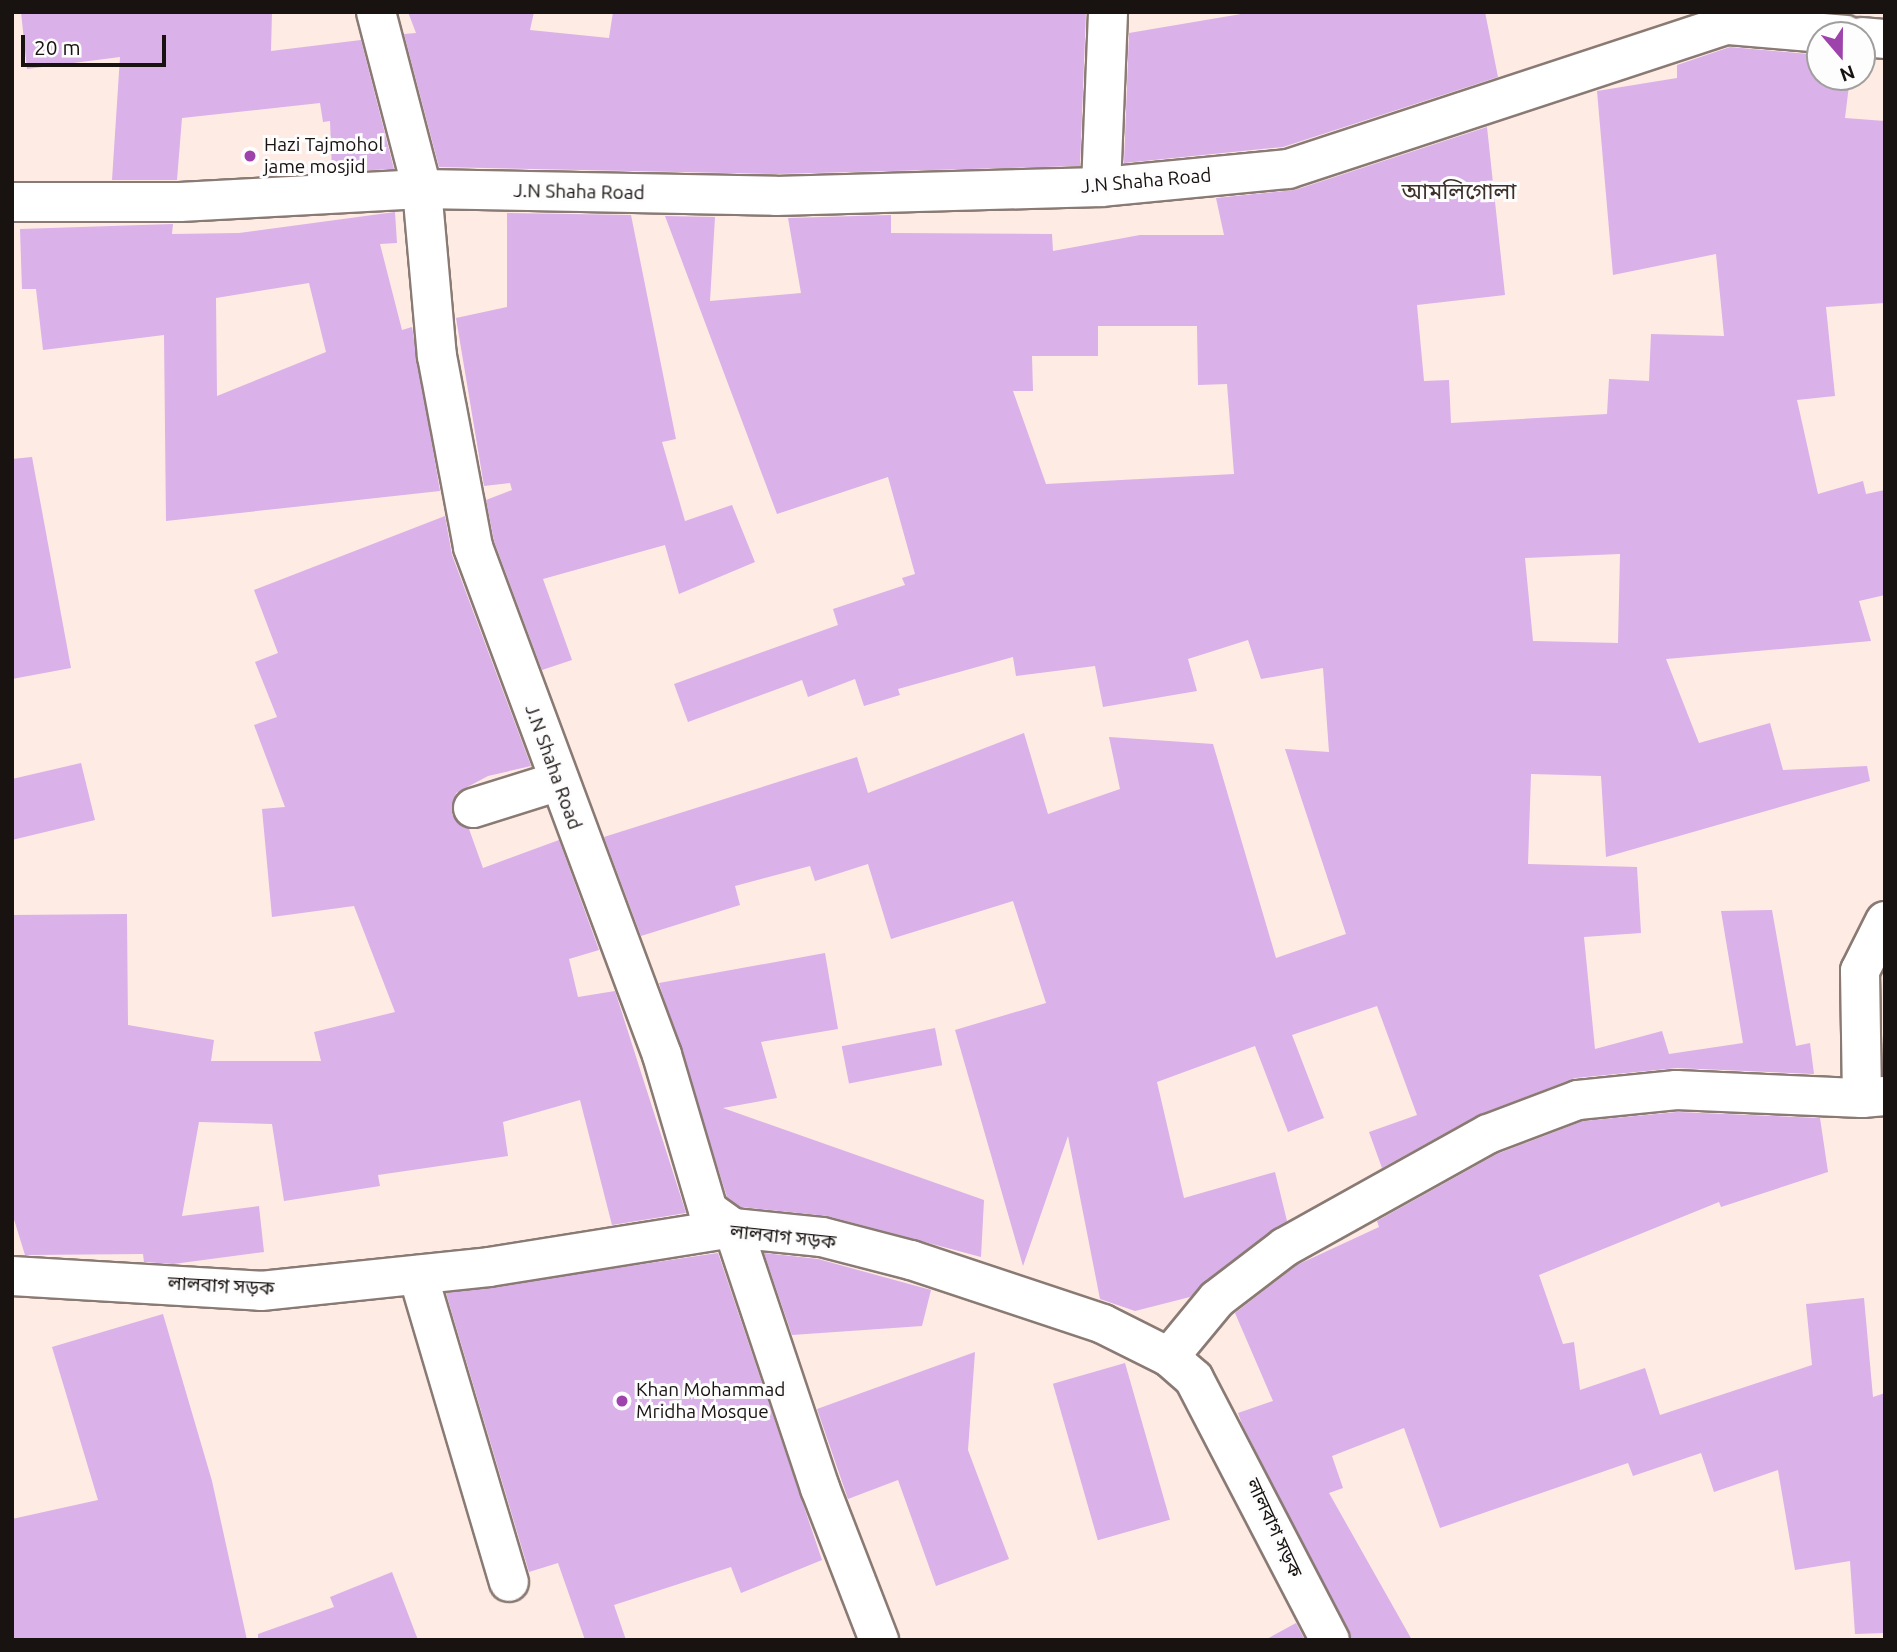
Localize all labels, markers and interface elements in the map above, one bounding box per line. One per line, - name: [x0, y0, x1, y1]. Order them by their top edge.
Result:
- scale bar: [24, 21, 170, 65]
- north arrow: [1806, 21, 1876, 91]
- text: 20 m: [34, 35, 81, 59]
- text: N: [1837, 61, 1858, 87]
- place label: Hazi Tajmohol jame mosjid: [264, 134, 383, 178]
- marker: Hazi Tajmohol jame mosjid: [242, 148, 258, 164]
- street label: J.N Shaha Road: [1080, 164, 1212, 198]
- district label: আমলিগোলা: [1402, 177, 1516, 205]
- street label: J.N Shaha Road: [513, 179, 645, 205]
- street label: J.N Shaha Road: [520, 701, 586, 833]
- street label: লালবাগ সড়ক: [729, 1220, 837, 1254]
- street label: লালবাগ সড়ক: [167, 1272, 275, 1300]
- place label: Khan Mohammad Mridha Mosque: [636, 1379, 785, 1423]
- marker: Khan Mohammad Mridha Mosque: [614, 1393, 630, 1409]
- street label: লালবাগ সড়ক: [1241, 1475, 1307, 1581]

